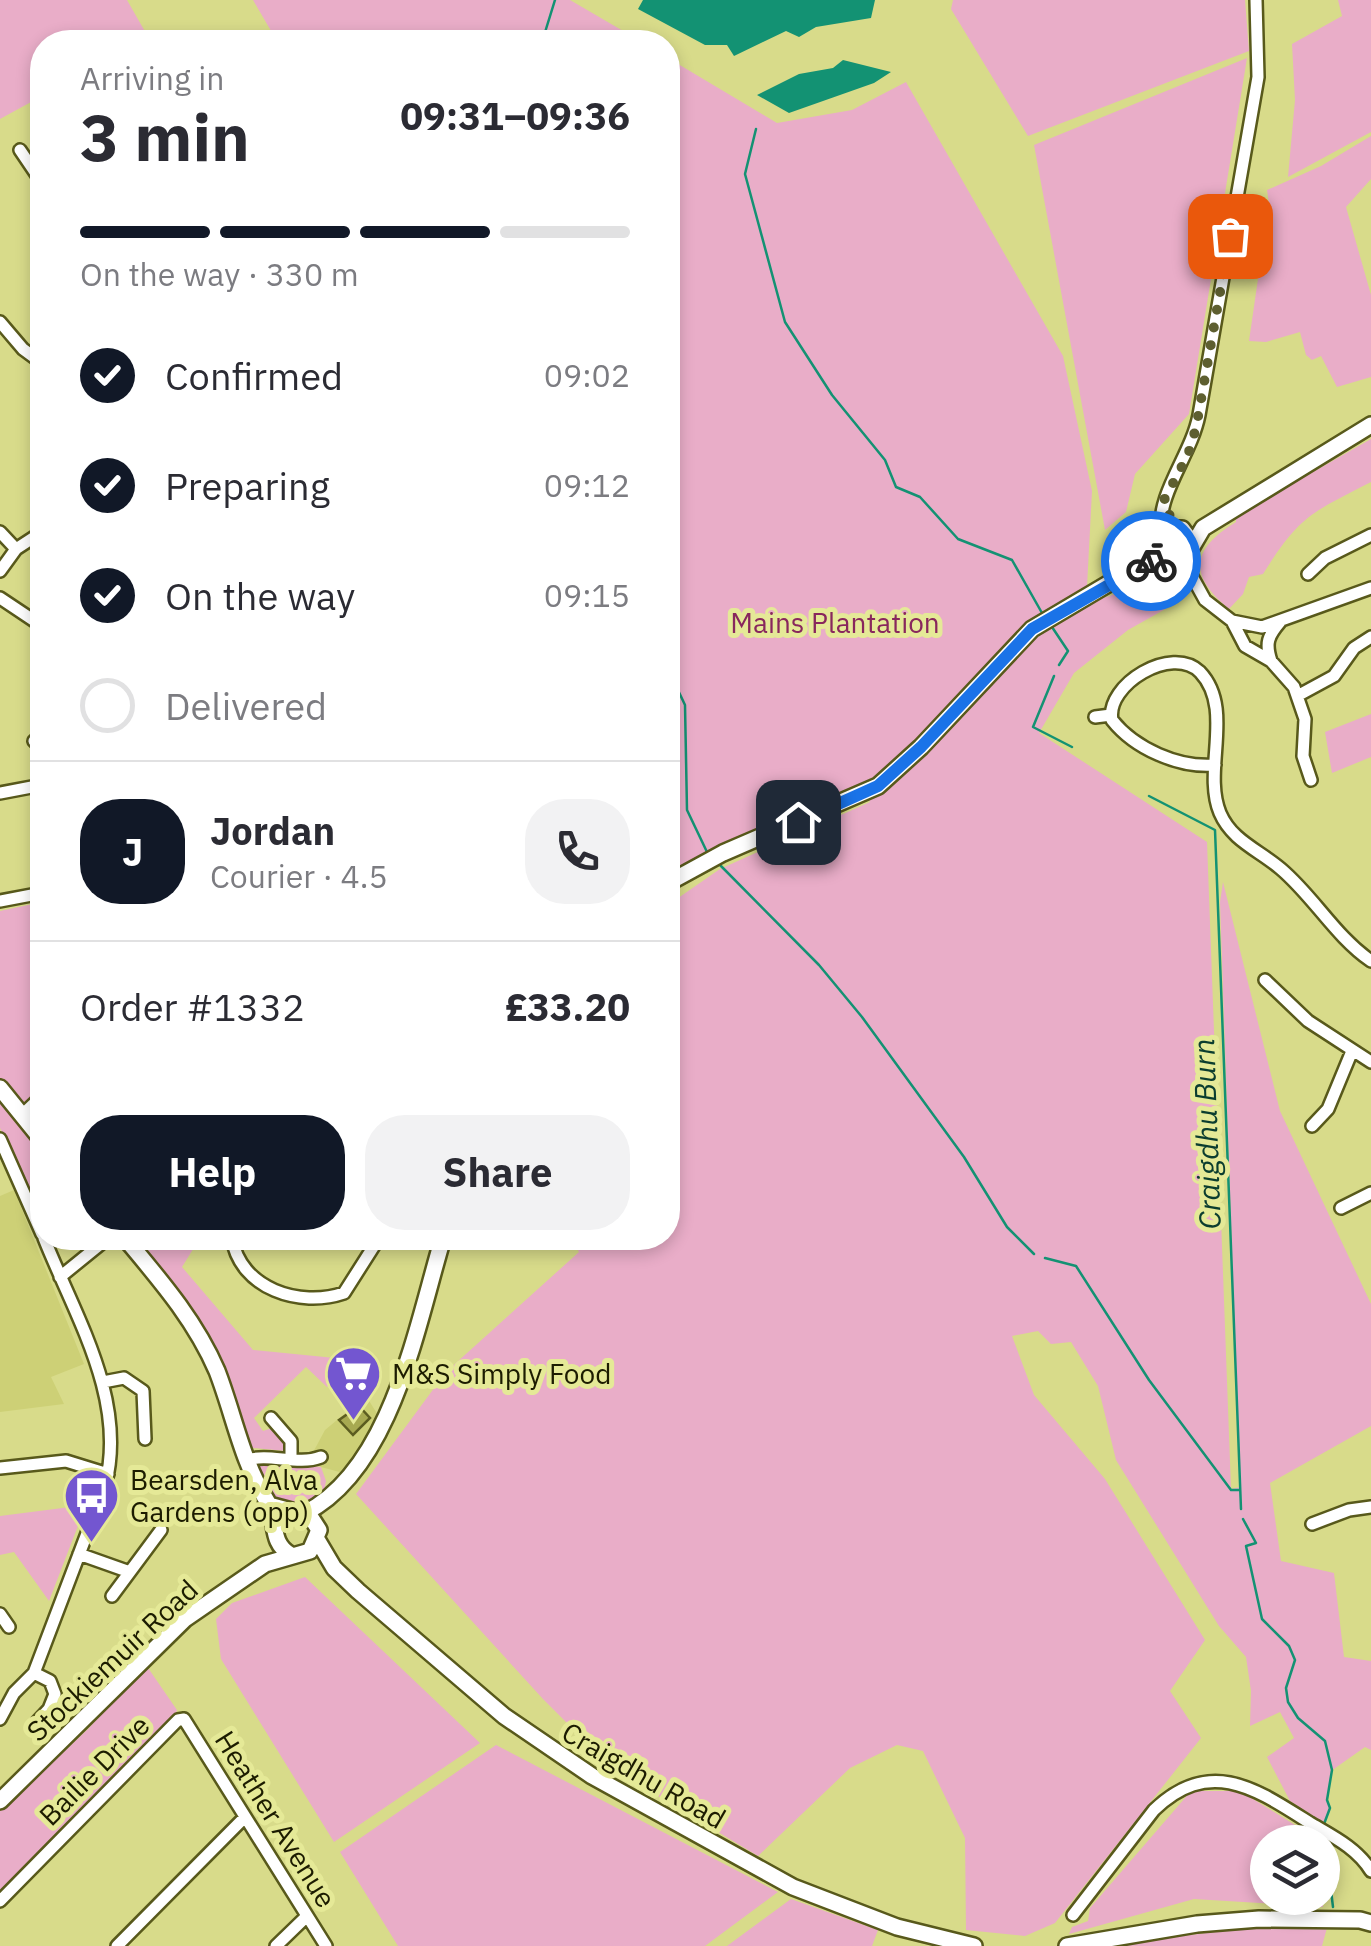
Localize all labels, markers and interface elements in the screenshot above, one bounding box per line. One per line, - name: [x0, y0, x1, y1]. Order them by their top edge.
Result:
- text: Arriving in: [80, 57, 225, 99]
- text: 09:31–09:36: [400, 91, 630, 140]
- text: 3 min: [80, 94, 250, 179]
- pin: [1188, 194, 1273, 279]
- icon: bag: [1203, 209, 1258, 264]
- text: On the way · 330 m: [80, 253, 359, 295]
- icon: check: [80, 348, 135, 403]
- text: Confirmed: [165, 351, 343, 400]
- text: 09:02: [544, 354, 630, 396]
- icon: check: [80, 458, 135, 513]
- text: Preparing: [165, 461, 330, 510]
- text: 09:12: [544, 464, 630, 506]
- courier: [1101, 511, 1201, 611]
- icon: bike: [1124, 534, 1179, 589]
- icon: check: [80, 568, 135, 623]
- text: On the way: [165, 571, 355, 620]
- text: 09:15: [544, 574, 630, 616]
- park label: Mains Plantation: [730, 604, 940, 641]
- text: Delivered: [165, 681, 327, 730]
- pin: [756, 780, 841, 865]
- icon: home: [771, 795, 826, 850]
- button: phone: [525, 799, 630, 904]
- text: Jordan: [210, 806, 335, 855]
- text: J: [122, 827, 143, 876]
- text: Courier · 4.5: [210, 855, 388, 897]
- text: Order #1332: [80, 982, 305, 1031]
- text: £33.20: [505, 982, 630, 1031]
- water label: Craigdhu Burn: [1183, 1038, 1229, 1230]
- button: Help: [80, 1115, 345, 1230]
- button: Share: [365, 1115, 630, 1230]
- supermarket icon: M&S Simply Food: [323, 1343, 383, 1422]
- place label: M&S Simply Food: [392, 1355, 611, 1392]
- place label: Bearsden, Alva Gardens (opp): [130, 1461, 318, 1530]
- bus stop icon: Bearsden, Alva Gardens (opp): [61, 1465, 121, 1544]
- street label: Stockiemuir Road: [18, 1571, 206, 1749]
- street label: Bailie Drive: [31, 1707, 157, 1833]
- street label: Craigdhu Road: [555, 1713, 733, 1837]
- street label: Heather Avenue: [207, 1724, 345, 1914]
- map controls: [1250, 1825, 1340, 1915]
- button: layers: [1250, 1825, 1340, 1915]

